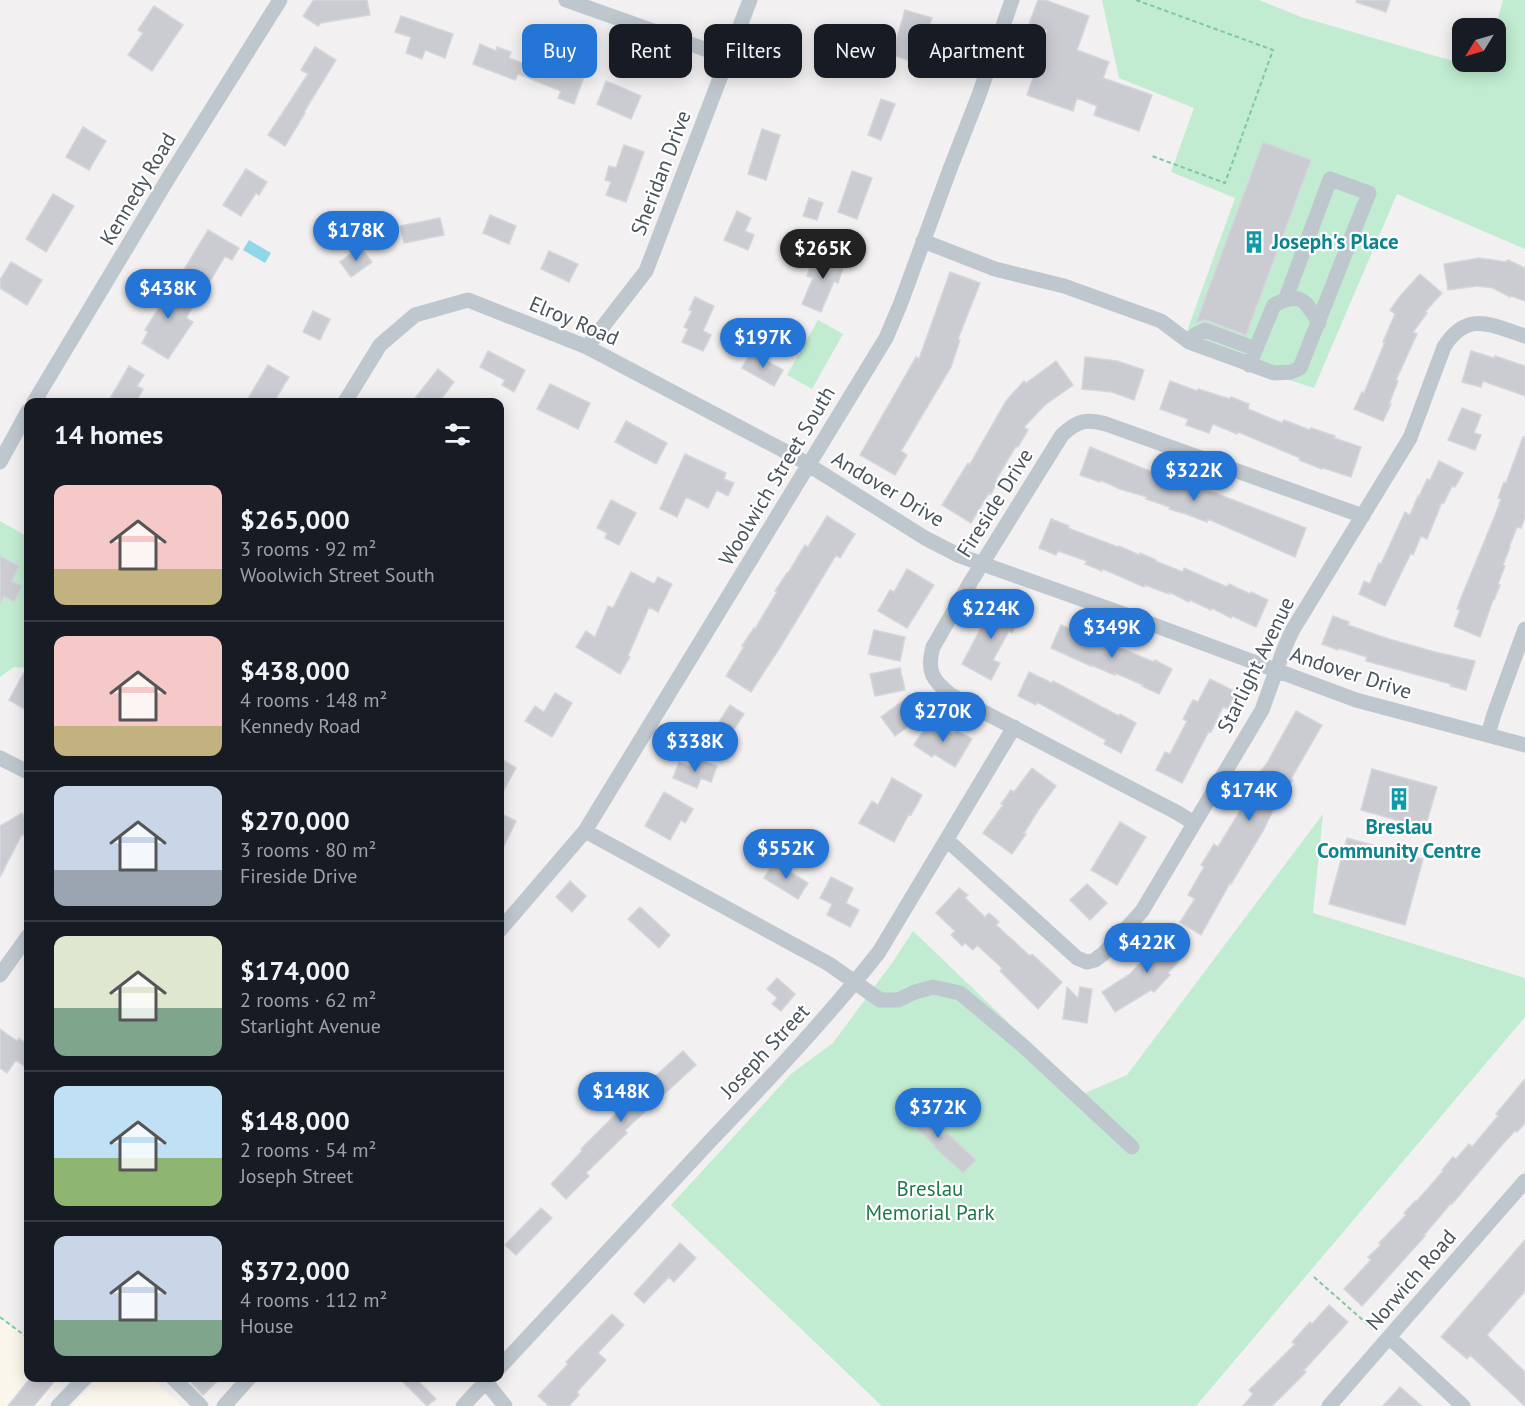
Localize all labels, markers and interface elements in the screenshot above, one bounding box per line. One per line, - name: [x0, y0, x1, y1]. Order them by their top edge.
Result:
- north arrow: [1452, 18, 1506, 72]
- map controls: [1452, 18, 1506, 72]
- chip: Buy: [522, 24, 597, 78]
- chip: Rent: [609, 24, 692, 78]
- chip: Filters: [704, 24, 802, 78]
- chip: New: [814, 24, 896, 78]
- chip: Apartment: [908, 24, 1046, 78]
- street label: Sheridan Drive: [624, 106, 697, 239]
- street label: Kennedy Road: [93, 128, 182, 250]
- pin: $178K: [314, 211, 398, 262]
- text: $178K: [327, 217, 385, 243]
- place label: Joseph's Place: [1271, 228, 1399, 255]
- pin: $265K: [781, 229, 865, 280]
- building icon: Joseph's Place: [1241, 229, 1267, 255]
- text: $265K: [794, 235, 852, 261]
- pin: $438K: [126, 269, 210, 320]
- text: $438K: [139, 275, 197, 301]
- street label: Elroy Road: [525, 290, 623, 351]
- pin: $197K: [721, 318, 805, 369]
- text: $197K: [734, 324, 792, 350]
- street label: Woolwich Street South: [712, 381, 841, 570]
- text: 14 homes: [54, 418, 163, 451]
- icon: filters: [441, 418, 474, 451]
- street label: Fireside Drive: [950, 443, 1039, 562]
- street label: Andover Drive: [827, 444, 949, 533]
- pin: $322K: [1152, 451, 1236, 502]
- text: $322K: [1165, 457, 1223, 483]
- text: $265,000: [240, 503, 350, 536]
- icon: home: [102, 509, 174, 581]
- text: 3 rooms · 92 m²: [240, 536, 376, 562]
- text: Woolwich Street South: [240, 562, 435, 588]
- pin: $224K: [949, 589, 1033, 640]
- street label: Starlight Avenue: [1211, 592, 1300, 737]
- text: $224K: [962, 595, 1020, 621]
- pin: $349K: [1070, 608, 1154, 659]
- text: $349K: [1083, 614, 1141, 640]
- street label: Andover Drive: [1287, 640, 1415, 705]
- text: $438,000: [240, 654, 350, 687]
- icon: home: [102, 660, 174, 732]
- text: 4 rooms · 148 m²: [240, 687, 387, 713]
- pin: $270K: [901, 692, 985, 743]
- text: $270K: [914, 698, 972, 724]
- text: Kennedy Road: [240, 713, 360, 739]
- pin: $338K: [653, 722, 737, 773]
- text: $338K: [666, 728, 724, 754]
- pin: $174K: [1207, 771, 1291, 822]
- text: $174K: [1220, 777, 1278, 803]
- building icon: Breslau Community Centre: [1386, 786, 1412, 812]
- text: $270,000: [240, 804, 350, 837]
- icon: home: [102, 810, 174, 882]
- place label: Breslau Community Centre: [1317, 813, 1481, 864]
- pin: $552K: [744, 829, 828, 880]
- text: $552K: [757, 835, 815, 861]
- text: 3 rooms · 80 m²: [240, 837, 376, 863]
- text: Fireside Drive: [240, 863, 358, 889]
- pin: $422K: [1105, 923, 1189, 974]
- text: $422K: [1118, 929, 1176, 955]
- text: $174,000: [240, 954, 350, 987]
- icon: home: [102, 960, 174, 1032]
- text: 2 rooms · 62 m²: [240, 987, 376, 1013]
- street label: Joseph Street: [714, 998, 815, 1104]
- text: Starlight Avenue: [240, 1013, 381, 1039]
- pin: $148K: [579, 1072, 663, 1123]
- text: $148K: [592, 1078, 650, 1104]
- pin: $372K: [896, 1088, 980, 1139]
- text: $372K: [909, 1094, 967, 1120]
- text: $148,000: [240, 1104, 350, 1137]
- icon: home: [102, 1110, 174, 1182]
- text: 2 rooms · 54 m²: [240, 1137, 376, 1163]
- text: Joseph Street: [240, 1163, 353, 1189]
- park label: Breslau Memorial Park: [865, 1175, 995, 1226]
- street label: Norwich Road: [1360, 1224, 1462, 1336]
- text: $372,000: [240, 1254, 350, 1287]
- icon: home: [102, 1260, 174, 1332]
- text: 4 rooms · 112 m²: [240, 1287, 387, 1313]
- text: House: [240, 1313, 294, 1339]

